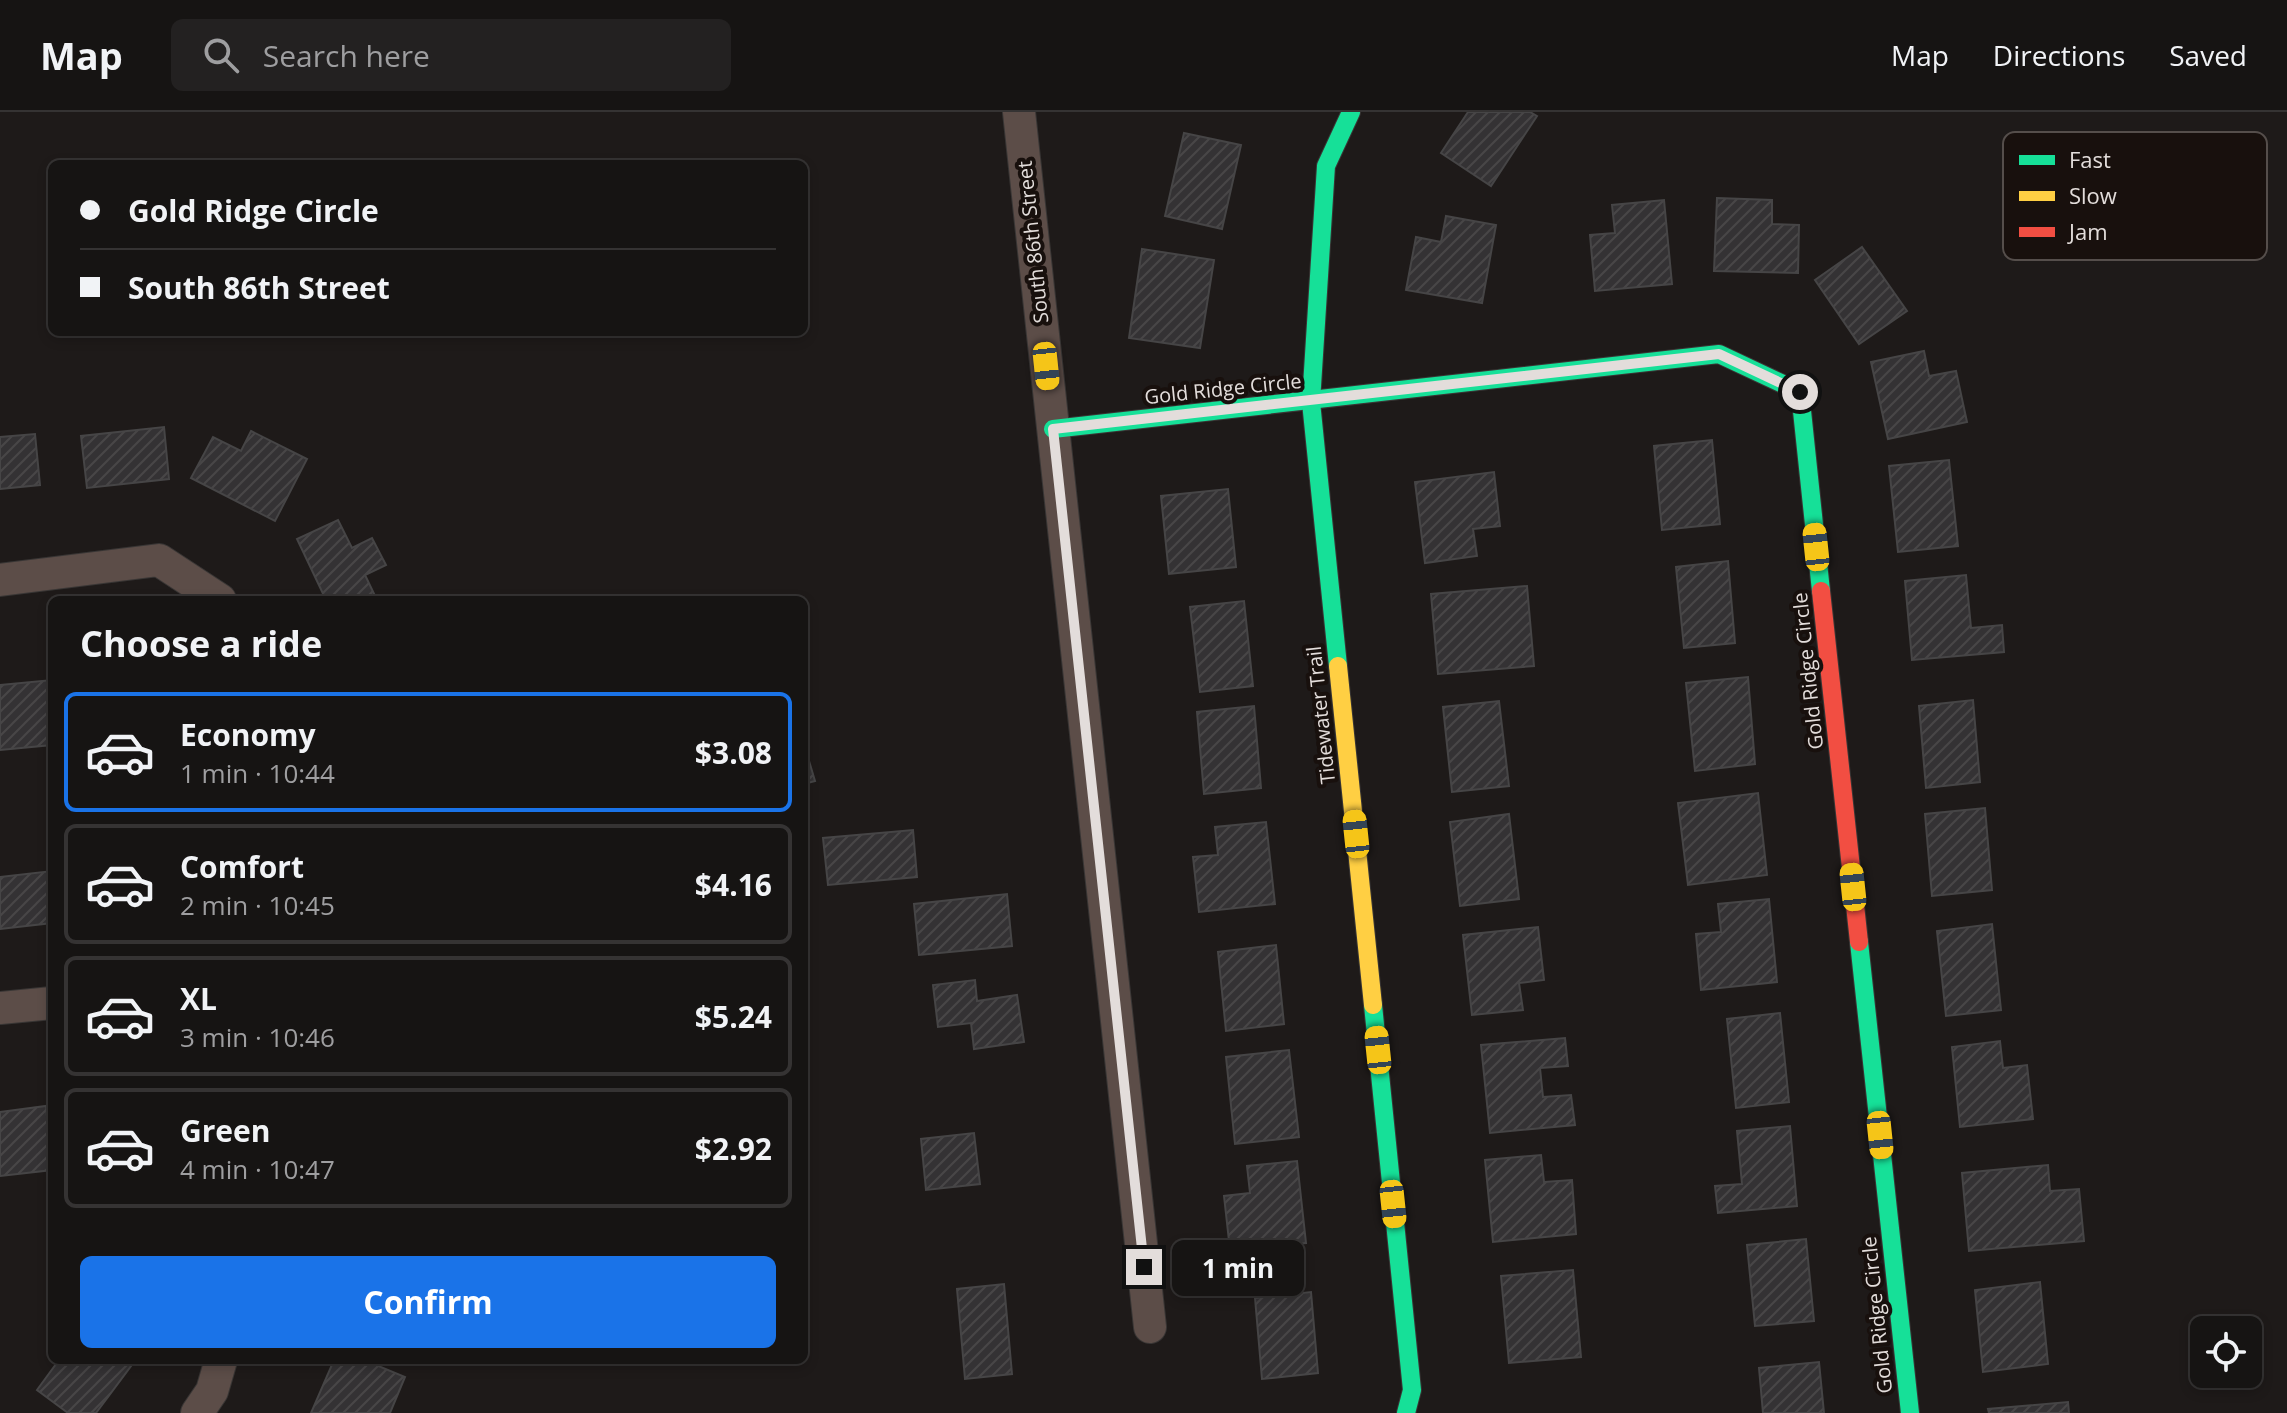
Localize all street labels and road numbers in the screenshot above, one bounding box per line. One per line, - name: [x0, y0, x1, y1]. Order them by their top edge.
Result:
- street label: South 86th Street: [1011, 159, 1054, 325]
- street label: Gold Ridge Circle: [1143, 367, 1303, 410]
- street label: Gold Ridge Circle: [1786, 591, 1829, 751]
- street label: Tidewater Trail: [1300, 645, 1341, 785]
- street label: Gold Ridge Circle: [1855, 1235, 1898, 1395]

